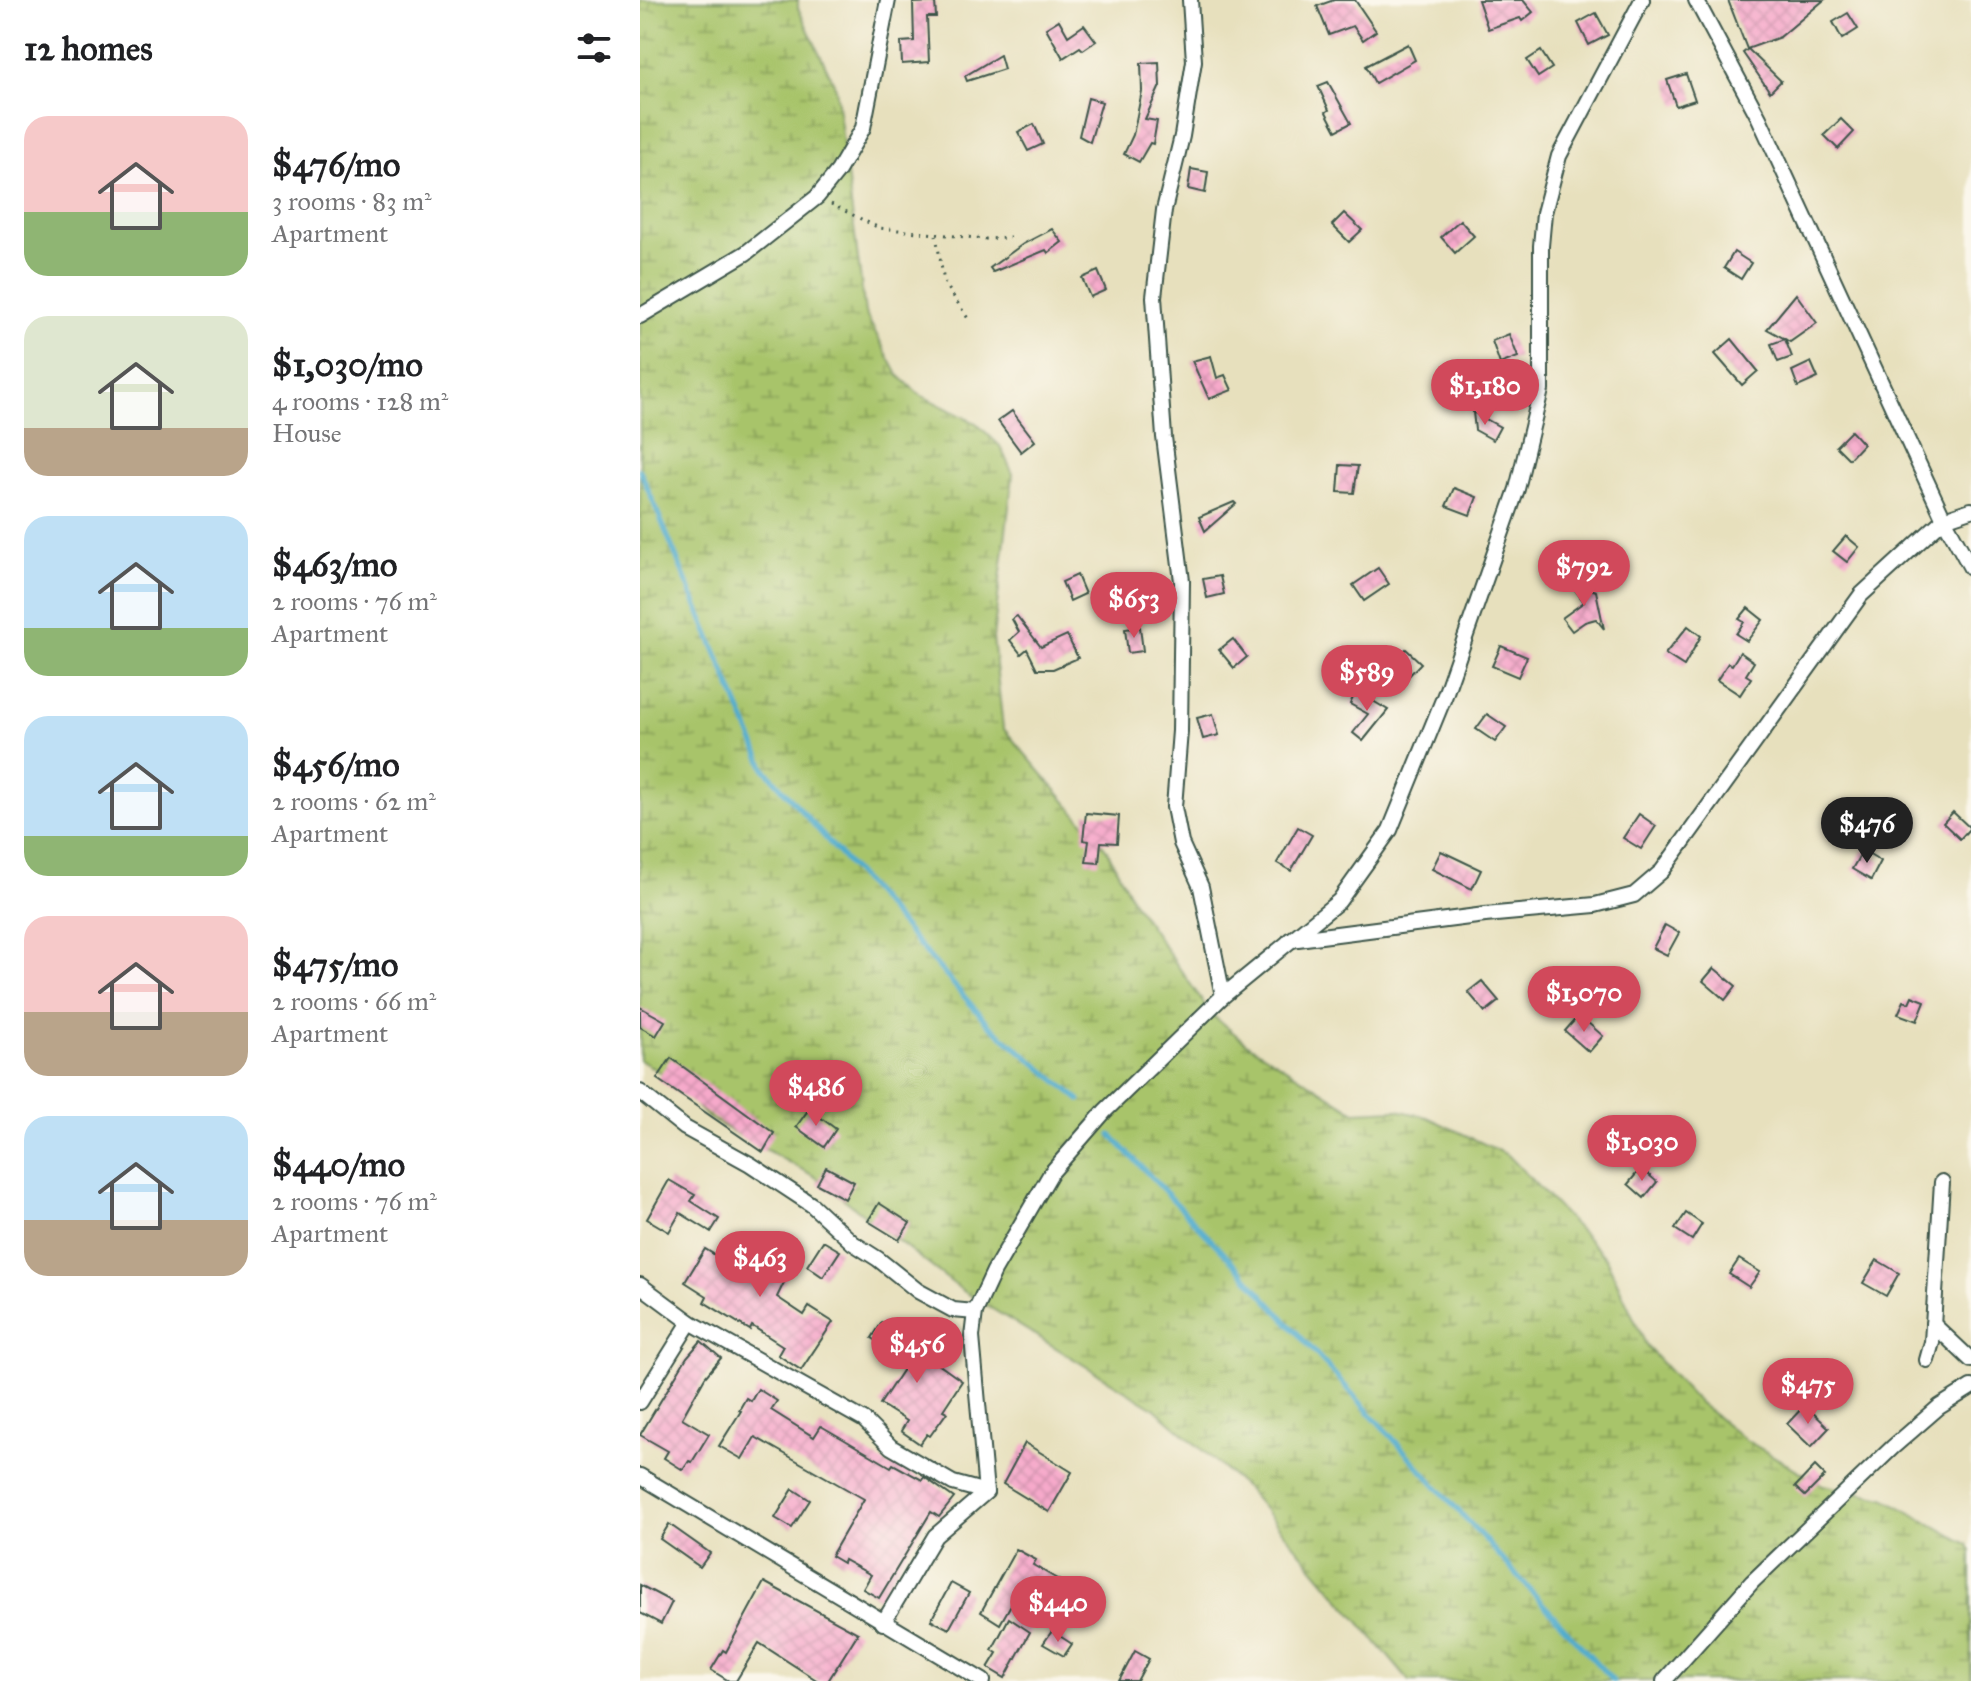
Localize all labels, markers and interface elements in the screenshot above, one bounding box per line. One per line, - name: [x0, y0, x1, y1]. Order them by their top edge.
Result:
- icon: filters: [572, 26, 616, 70]
- text: 12 homes: [24, 28, 153, 69]
- text: $476/mo: [272, 144, 400, 185]
- icon: home: [88, 148, 184, 244]
- text: 3 rooms · 83 m²: [272, 185, 432, 217]
- text: Apartment: [272, 217, 388, 249]
- text: $1,030/mo: [272, 344, 423, 385]
- icon: home: [88, 348, 184, 444]
- pin: $1,180: [1420, 359, 1550, 427]
- text: $1,180: [1449, 369, 1521, 401]
- text: 4 rooms · 128 m²: [272, 385, 448, 417]
- text: House: [272, 417, 342, 449]
- pin: $792: [1537, 540, 1631, 608]
- text: $463/mo: [272, 544, 397, 585]
- icon: home: [88, 548, 184, 644]
- text: $792: [1556, 550, 1612, 582]
- pin: $653: [1087, 572, 1181, 640]
- text: $653: [1108, 582, 1160, 614]
- text: 2 rooms · 76 m²: [272, 585, 437, 617]
- text: Apartment: [272, 617, 388, 649]
- pin: $589: [1320, 645, 1414, 713]
- text: $589: [1339, 655, 1395, 687]
- text: $456/mo: [272, 744, 400, 785]
- icon: home: [88, 748, 184, 844]
- text: 2 rooms · 62 m²: [272, 785, 436, 817]
- pin: $476: [1820, 797, 1914, 865]
- text: $476: [1839, 807, 1895, 839]
- text: Apartment: [272, 817, 388, 849]
- text: $475/mo: [272, 944, 398, 985]
- icon: home: [88, 948, 184, 1044]
- pin: $1,070: [1519, 966, 1649, 1034]
- text: $1,070: [1546, 976, 1622, 1008]
- text: 2 rooms · 66 m²: [272, 985, 436, 1017]
- text: Apartment: [272, 1017, 388, 1049]
- pin: $486: [769, 1060, 863, 1128]
- text: $486: [787, 1070, 845, 1102]
- pin: $1,030: [1577, 1115, 1707, 1183]
- text: $1,030: [1605, 1125, 1679, 1157]
- text: $440/mo: [272, 1144, 405, 1185]
- icon: home: [88, 1148, 184, 1244]
- text: 2 rooms · 76 m²: [272, 1185, 437, 1217]
- text: Apartment: [272, 1217, 388, 1249]
- pin: $463: [713, 1231, 807, 1299]
- text: $463: [733, 1241, 787, 1273]
- pin: $456: [870, 1317, 964, 1385]
- text: $456: [889, 1327, 945, 1359]
- pin: $475: [1761, 1358, 1855, 1426]
- text: $475: [1781, 1368, 1835, 1400]
- pin: $440: [1011, 1576, 1105, 1644]
- text: $440: [1028, 1586, 1088, 1618]

